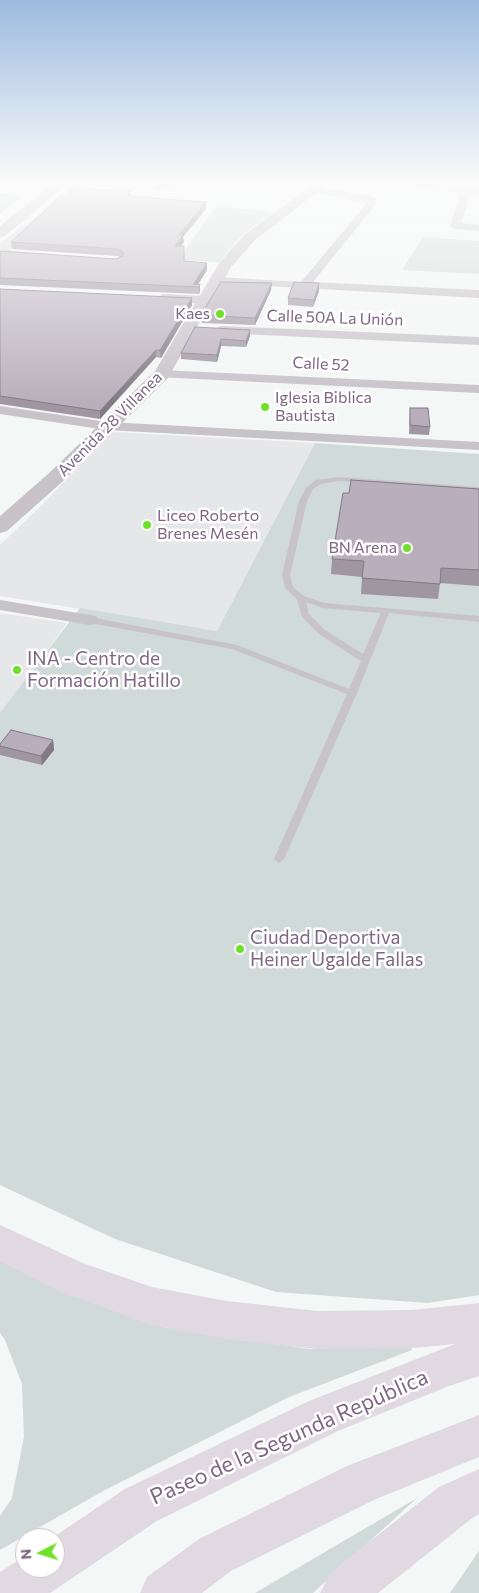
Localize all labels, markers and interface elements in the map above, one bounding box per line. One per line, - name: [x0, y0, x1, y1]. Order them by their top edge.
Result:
- place label: Kaes: [175, 304, 210, 324]
- street label: Calle 50A La Unión: [266, 306, 404, 330]
- marker: Kaes: [214, 308, 226, 320]
- street label: Calle 52: [292, 353, 350, 375]
- street label: Avenida 28 Villanea: [54, 368, 166, 480]
- place label: Iglesia Biblica Bautista: [275, 388, 372, 426]
- marker: Iglesia Biblica Bautista: [259, 401, 271, 413]
- place label: Liceo Roberto Brenes Mesén: [157, 506, 259, 544]
- marker: Liceo Roberto Brenes Mesén: [141, 519, 153, 531]
- place label: BN Arena: [328, 538, 397, 558]
- marker: BN Arena: [401, 542, 413, 554]
- place label: INA - Centro de Formación Hatillo: [27, 648, 181, 692]
- marker: INA - Centro de Formación Hatillo: [11, 664, 23, 676]
- place label: Ciudad Deportiva Heiner Ugalde Fallas: [250, 927, 423, 971]
- marker: Ciudad Deportiva Heiner Ugalde Fallas: [234, 943, 246, 955]
- street label: Paseo de la Segunda República: [146, 1364, 432, 1510]
- north arrow: [15, 1528, 65, 1578]
- text: N: [17, 1548, 34, 1560]

